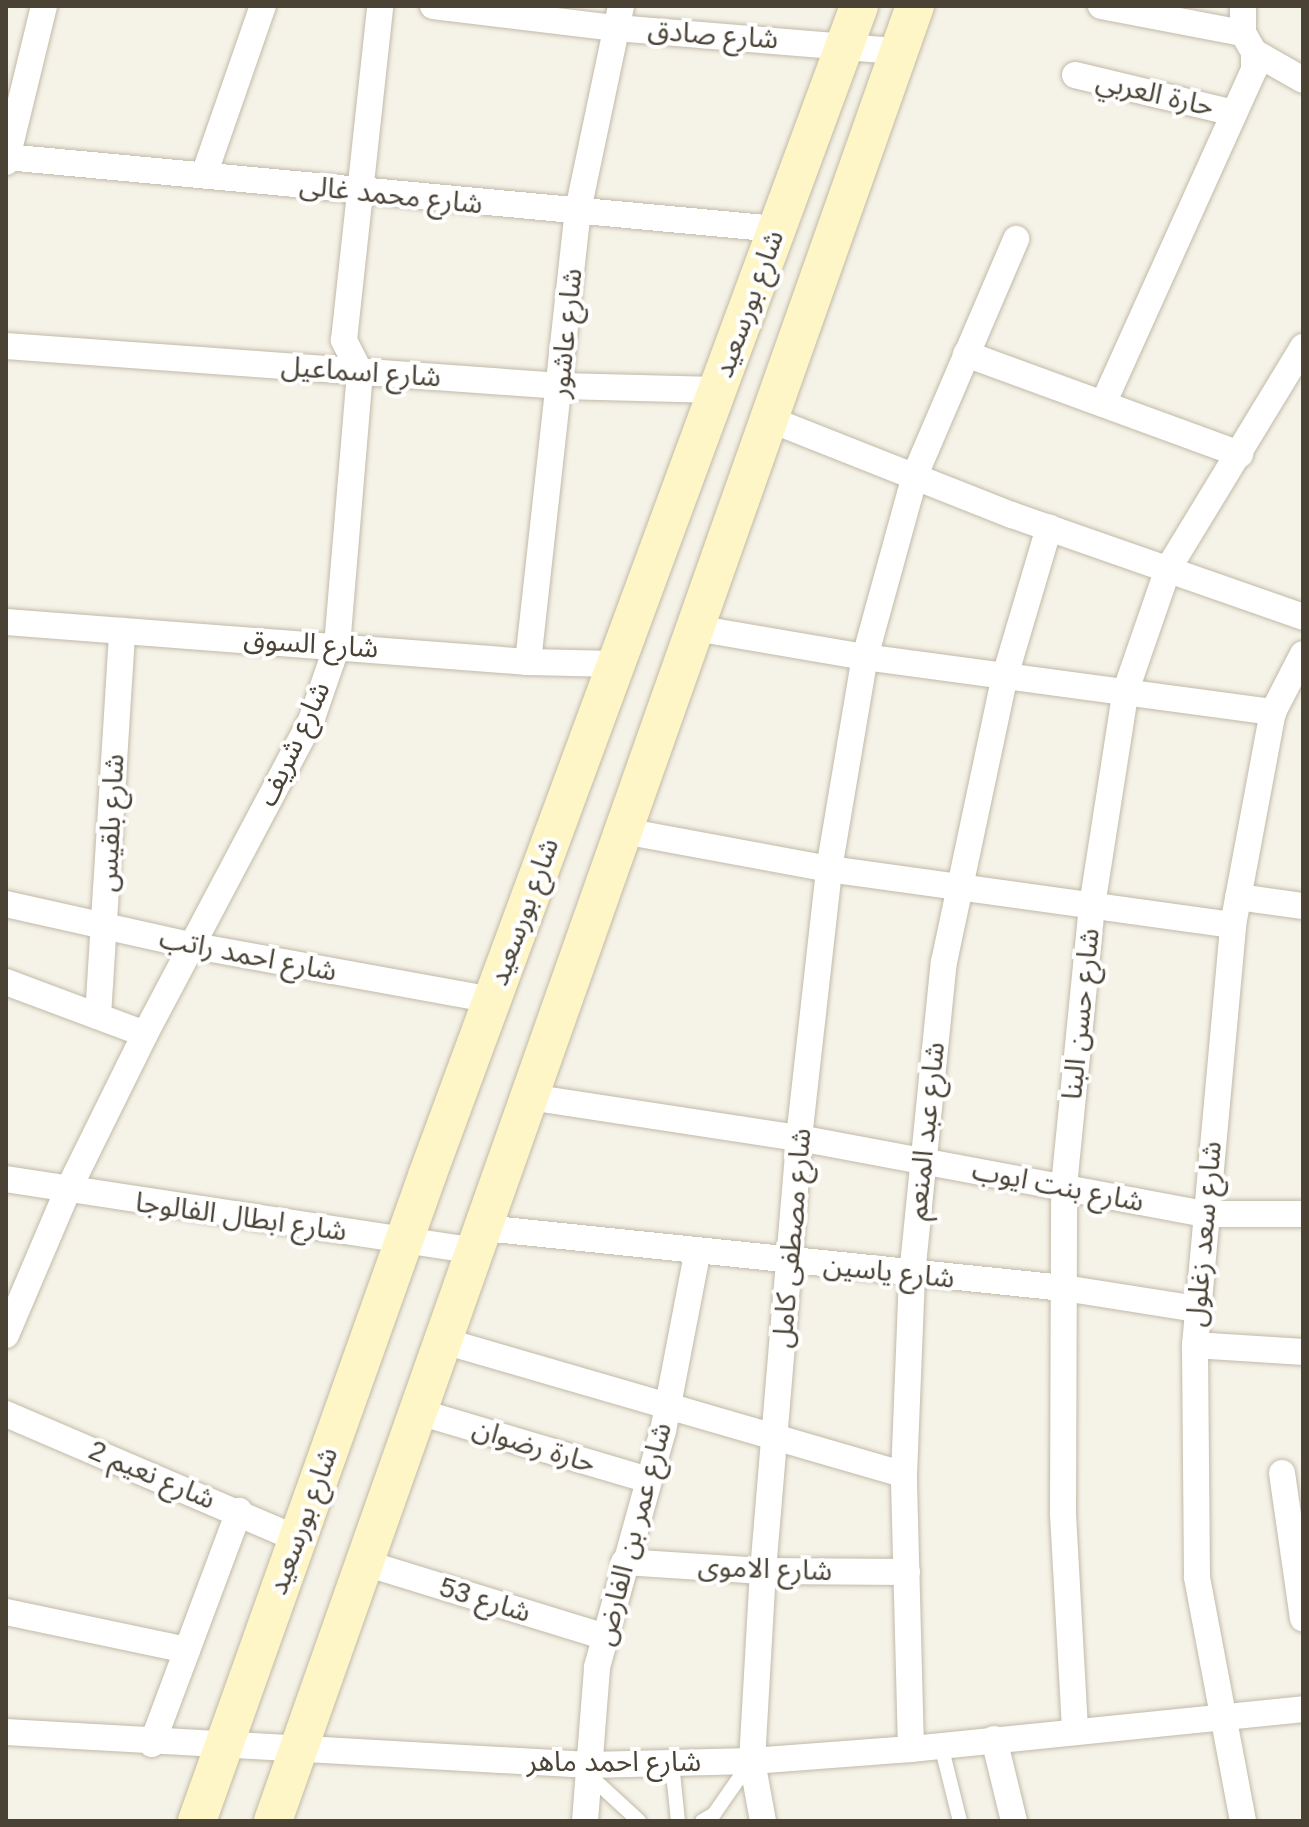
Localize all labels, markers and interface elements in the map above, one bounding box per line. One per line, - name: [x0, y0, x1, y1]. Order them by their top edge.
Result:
- street label: شارع صادق: [647, 14, 779, 56]
- street label: حارة العربي: [1093, 64, 1217, 124]
- street label: شارع محمد غالى: [298, 169, 484, 221]
- street label: شارع بورسعيد: [707, 226, 791, 382]
- street label: شارع عاشور: [542, 267, 590, 399]
- street label: شارع اسماعيل: [280, 350, 442, 394]
- street label: شارع السوق: [243, 623, 379, 665]
- street label: شارع شريف: [251, 676, 337, 812]
- street label: شارع بلقيس: [91, 753, 131, 893]
- street label: شارع بورسعيد: [482, 834, 566, 990]
- street label: شارع احمد راتب: [157, 921, 339, 989]
- street label: شارع حسن البنا: [1055, 927, 1107, 1101]
- street label: شارع عبد المنعم: [900, 1040, 952, 1222]
- street label: شارع مصطفى كامل: [766, 1127, 818, 1349]
- street label: شارع سعد زغلول: [1179, 1140, 1229, 1328]
- street label: شارع بنت ايوب: [969, 1153, 1147, 1219]
- street label: شارع ابطال الفالوجا: [133, 1186, 349, 1248]
- street label: شارع ياسين: [822, 1248, 956, 1296]
- street label: حارة رضوان: [469, 1411, 599, 1481]
- street label: شارع عمر بن الفارض: [587, 1419, 679, 1649]
- street label: شارع نعيم 2: [84, 1433, 220, 1517]
- street label: شارع بورسعيد: [261, 1443, 345, 1599]
- street label: شارع الاموى: [697, 1550, 833, 1588]
- street label: شارع 53: [435, 1570, 535, 1630]
- street label: شارع احمد ماهر: [527, 1745, 701, 1779]

